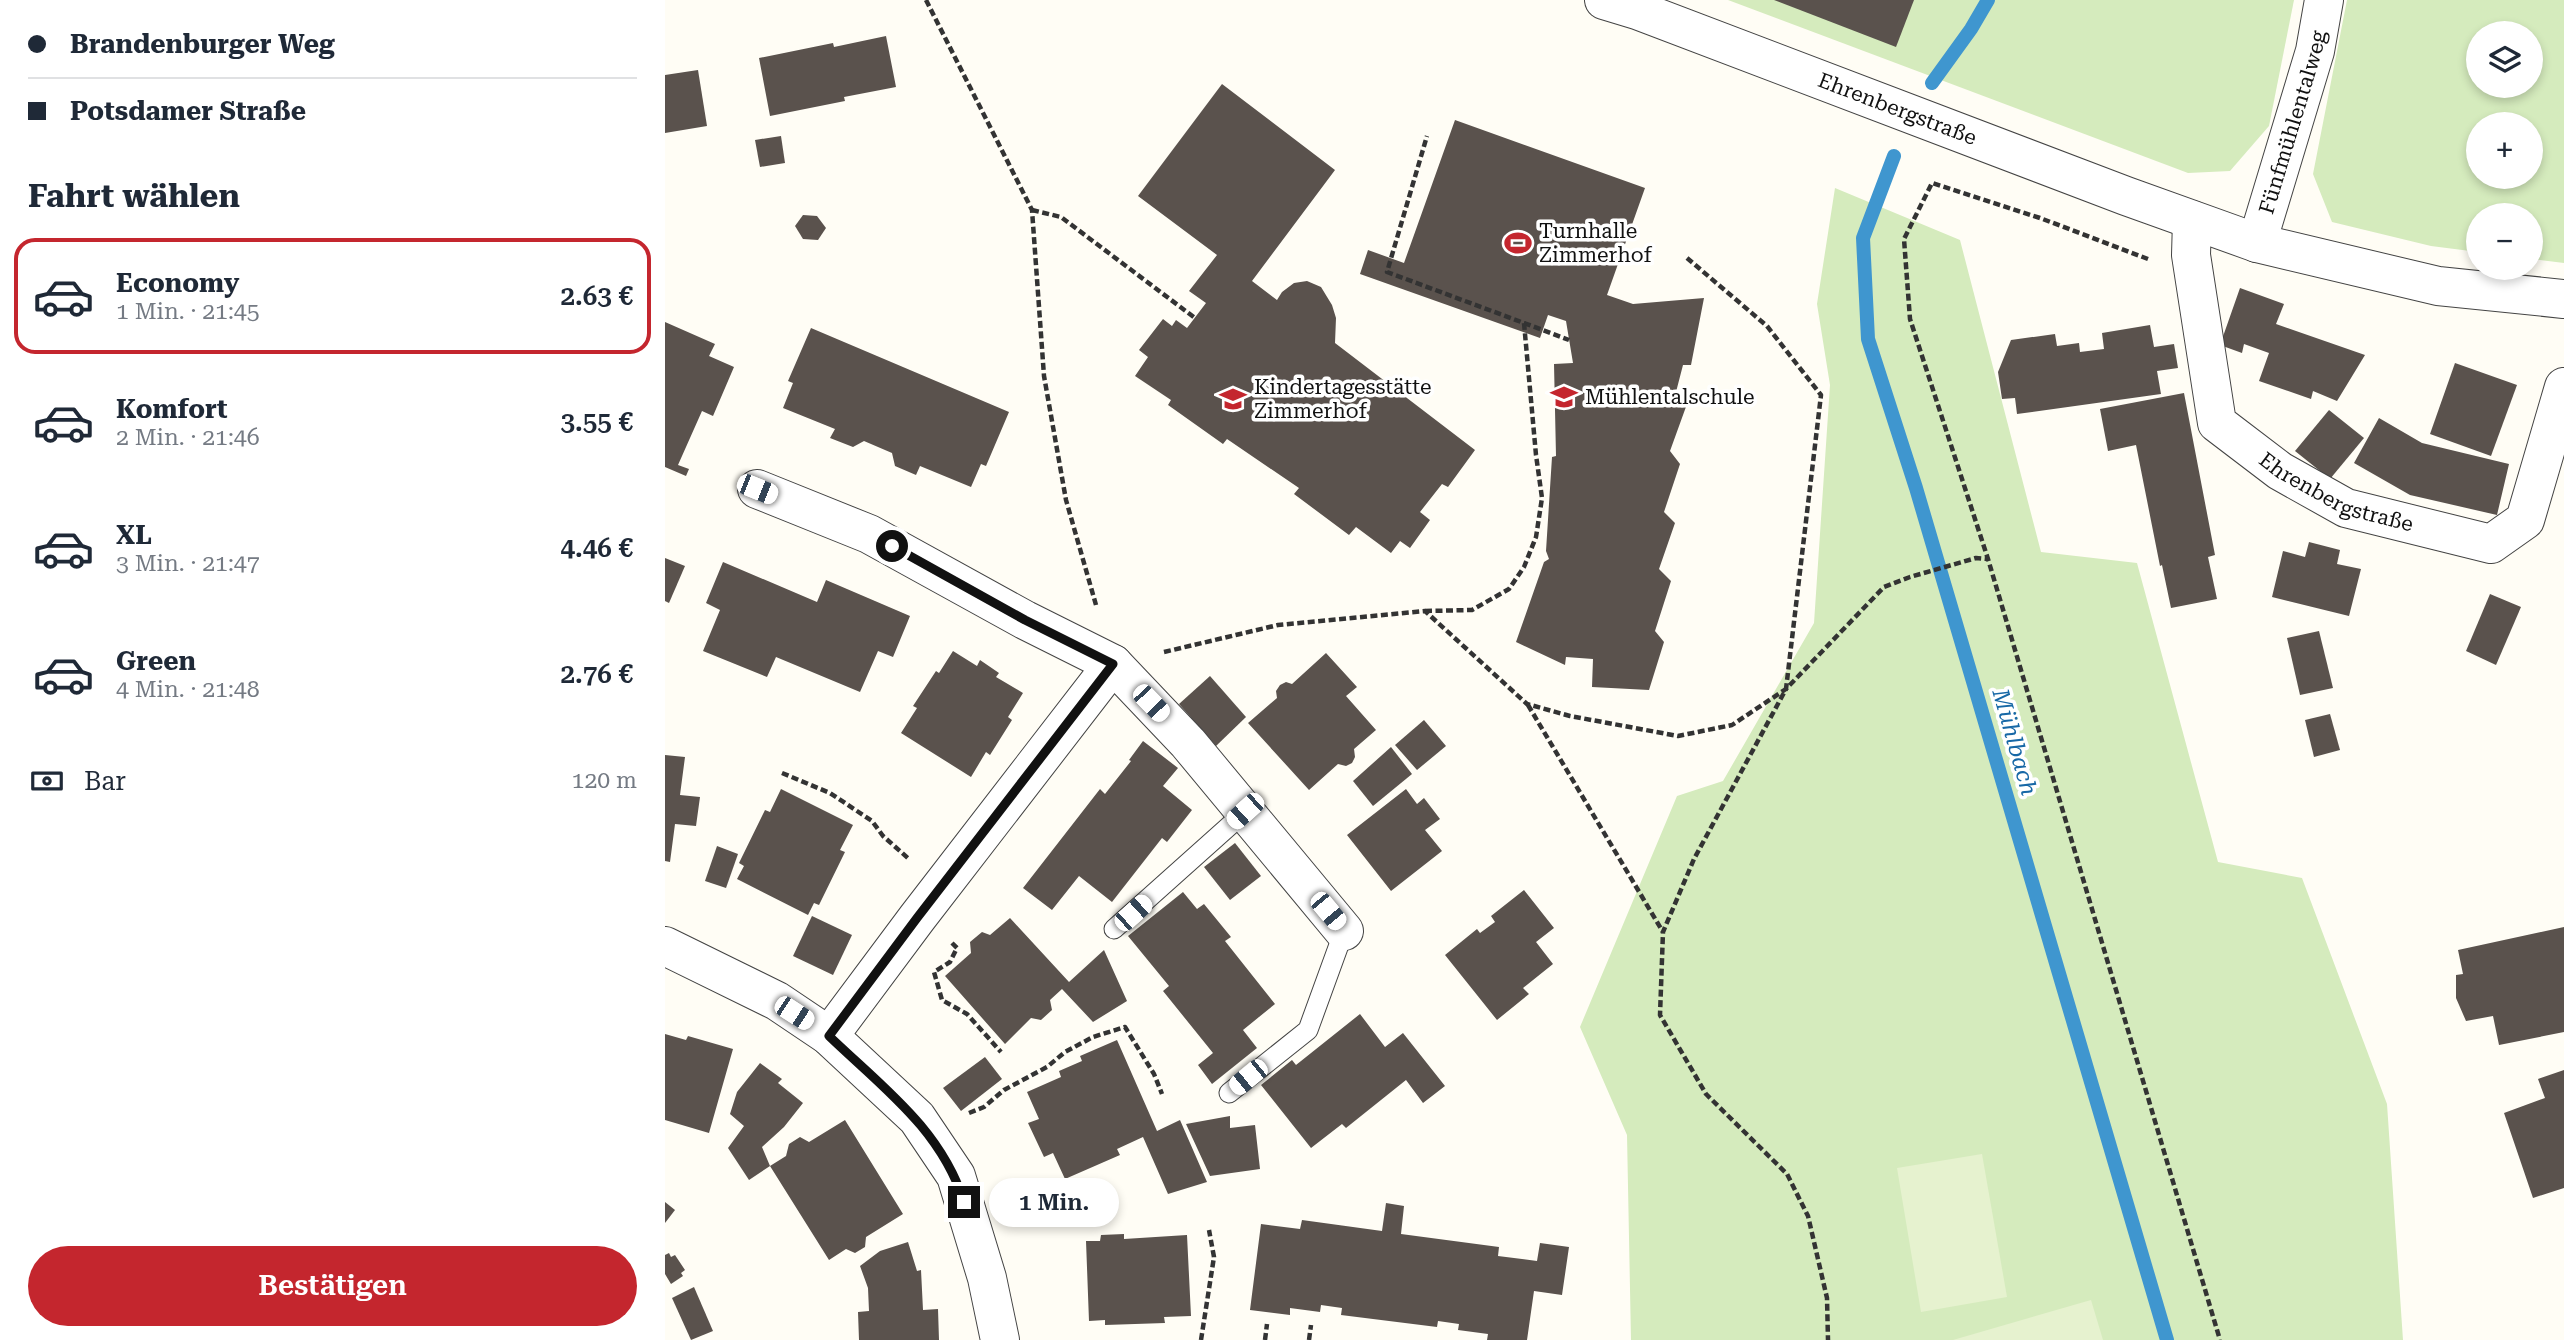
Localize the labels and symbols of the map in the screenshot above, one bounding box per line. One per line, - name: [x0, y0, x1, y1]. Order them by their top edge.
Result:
- street label: Fünfmühlentalweg: [2254, 29, 2330, 217]
- street label: Ehrenbergstraße: [1815, 68, 1980, 150]
- place label: Turnhalle Zimmerhof: [1539, 219, 1652, 267]
- sports icon: Turnhalle Zimmerhof: [1503, 228, 1533, 258]
- place label: Kindertagesstätte Zimmerhof: [1254, 375, 1431, 423]
- school or university icon: Mühlentalschule: [1549, 382, 1579, 412]
- school or university icon: Kindertagesstätte Zimmerhof: [1218, 384, 1248, 414]
- place label: Mühlentalschule: [1585, 385, 1755, 409]
- street label: Ehrenbergstraße: [2254, 447, 2416, 536]
- car: [734, 471, 781, 507]
- route start: [876, 530, 908, 562]
- car: [1129, 681, 1174, 725]
- water label: Mühlbach: [1986, 685, 2043, 799]
- car: [1223, 789, 1268, 833]
- car: [1307, 888, 1350, 934]
- car: [1111, 891, 1156, 935]
- car: [771, 993, 818, 1033]
- car: [1226, 1056, 1271, 1098]
- callout: 1 Min.: [989, 1178, 1118, 1226]
- route end: [948, 1186, 980, 1218]

